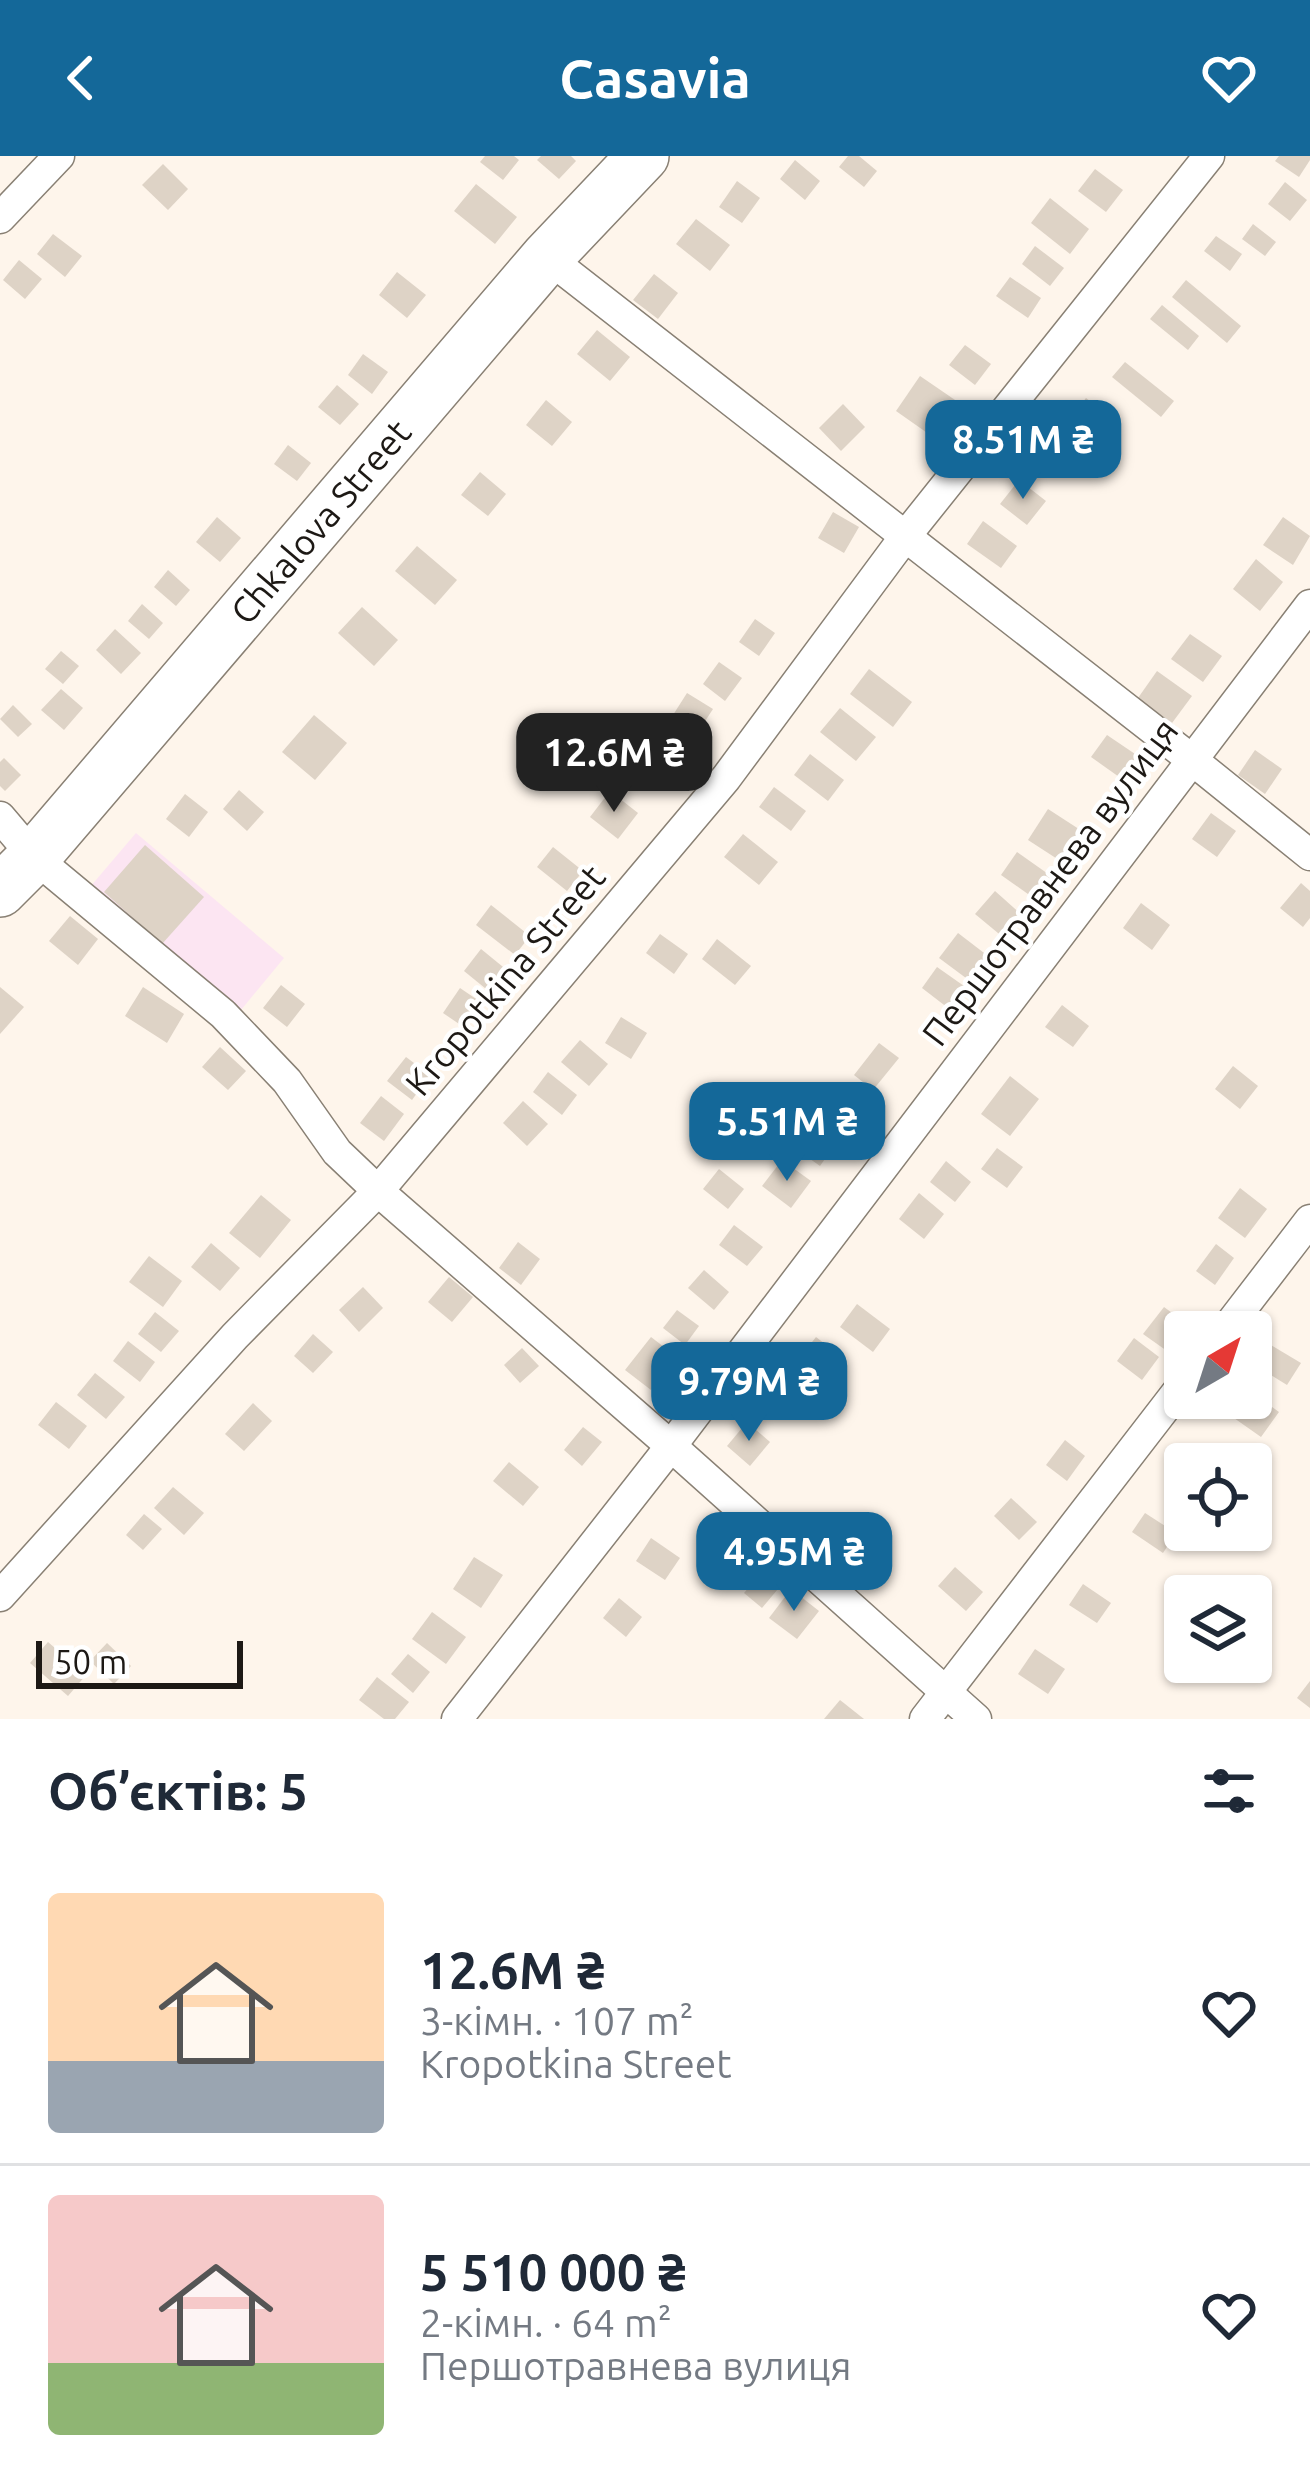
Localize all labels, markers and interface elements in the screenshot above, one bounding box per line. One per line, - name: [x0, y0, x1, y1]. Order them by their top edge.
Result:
- icon: back: [48, 45, 114, 111]
- icon: heart: [1196, 45, 1262, 111]
- text: Casavia: [559, 48, 751, 108]
- pin: 8.51M ₴: [912, 400, 1134, 502]
- street label: Chkalova Street: [222, 411, 418, 632]
- text: 8.51M ₴: [952, 417, 1094, 460]
- street label: Першотравнева вулиця: [913, 710, 1186, 1053]
- pin: 12.6M ₴: [503, 713, 725, 815]
- text: 12.6M ₴: [543, 730, 685, 773]
- street label: Kropotkina Street: [396, 856, 613, 1103]
- pin: 5.51M ₴: [676, 1082, 898, 1184]
- text: 5.51M ₴: [716, 1099, 858, 1142]
- north arrow: [1164, 1311, 1272, 1419]
- map controls: [1164, 1311, 1272, 1683]
- pin: 9.79M ₴: [638, 1342, 860, 1444]
- text: 9.79M ₴: [678, 1359, 820, 1402]
- button: locate: [1164, 1443, 1272, 1551]
- pin: 4.95M ₴: [683, 1512, 905, 1614]
- text: 4.95M ₴: [723, 1529, 865, 1572]
- button: layers: [1164, 1575, 1272, 1683]
- scale bar: [36, 1635, 243, 1688]
- text: 50 m: [54, 1643, 127, 1680]
- icon: filters: [1196, 1758, 1262, 1824]
- text: Об’єктів: 5: [48, 1762, 308, 1820]
- icon: home: [144, 1941, 288, 2085]
- text: 12.6M ₴: [420, 1941, 605, 1999]
- icon: heart: [1196, 1980, 1262, 2046]
- text: 3-кімн. · 107 m²: [420, 1999, 694, 2042]
- text: Kropotkina Street: [420, 2042, 732, 2085]
- icon: home: [144, 2243, 288, 2387]
- text: 5 510 000 ₴: [420, 2243, 686, 2301]
- icon: heart: [1196, 2282, 1262, 2348]
- text: 2-кімн. · 64 m²: [420, 2301, 672, 2344]
- text: Першотравнева вулиця: [420, 2344, 851, 2387]

